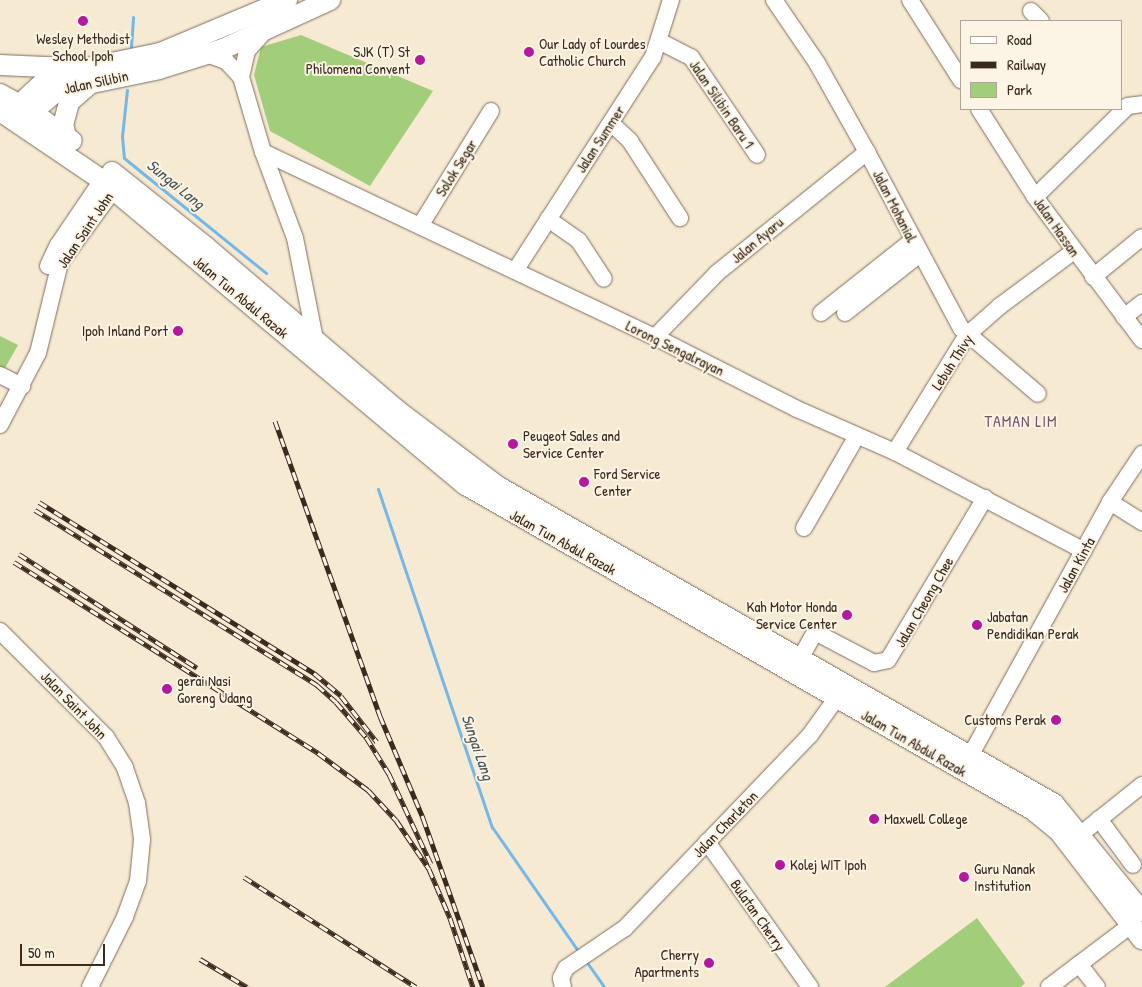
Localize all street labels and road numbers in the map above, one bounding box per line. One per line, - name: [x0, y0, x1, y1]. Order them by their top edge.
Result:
- street label: Jalan Silibin Baru 1: [686, 56, 758, 152]
- street label: Jalan Silibin: [62, 66, 130, 98]
- street label: Jalan Summer: [572, 102, 628, 176]
- street label: Solok Segar: [431, 136, 481, 200]
- street label: Jalan Mohanial: [869, 167, 921, 245]
- street label: Jalan Saint John: [53, 189, 117, 271]
- street label: Jalan Hassan: [1030, 194, 1084, 260]
- street label: Jalan Ayaru: [727, 213, 787, 267]
- street label: Jalan Tun Abdul Razak: [190, 252, 292, 342]
- street label: Lorong Sengalrayan: [623, 316, 727, 380]
- street label: Lebuh Thivy: [927, 331, 977, 393]
- street label: Jalan Tun Abdul Razak: [507, 505, 619, 579]
- street label: Jalan Kinta: [1053, 534, 1099, 596]
- street label: Jalan Cheong Chee: [891, 554, 957, 650]
- street label: Jalan Saint John: [37, 667, 111, 743]
- street label: Jalan Tun Abdul Razak: [858, 706, 970, 780]
- street label: Jalan Charleton: [689, 787, 761, 861]
- street label: Bulatan Cherry: [727, 876, 789, 954]

